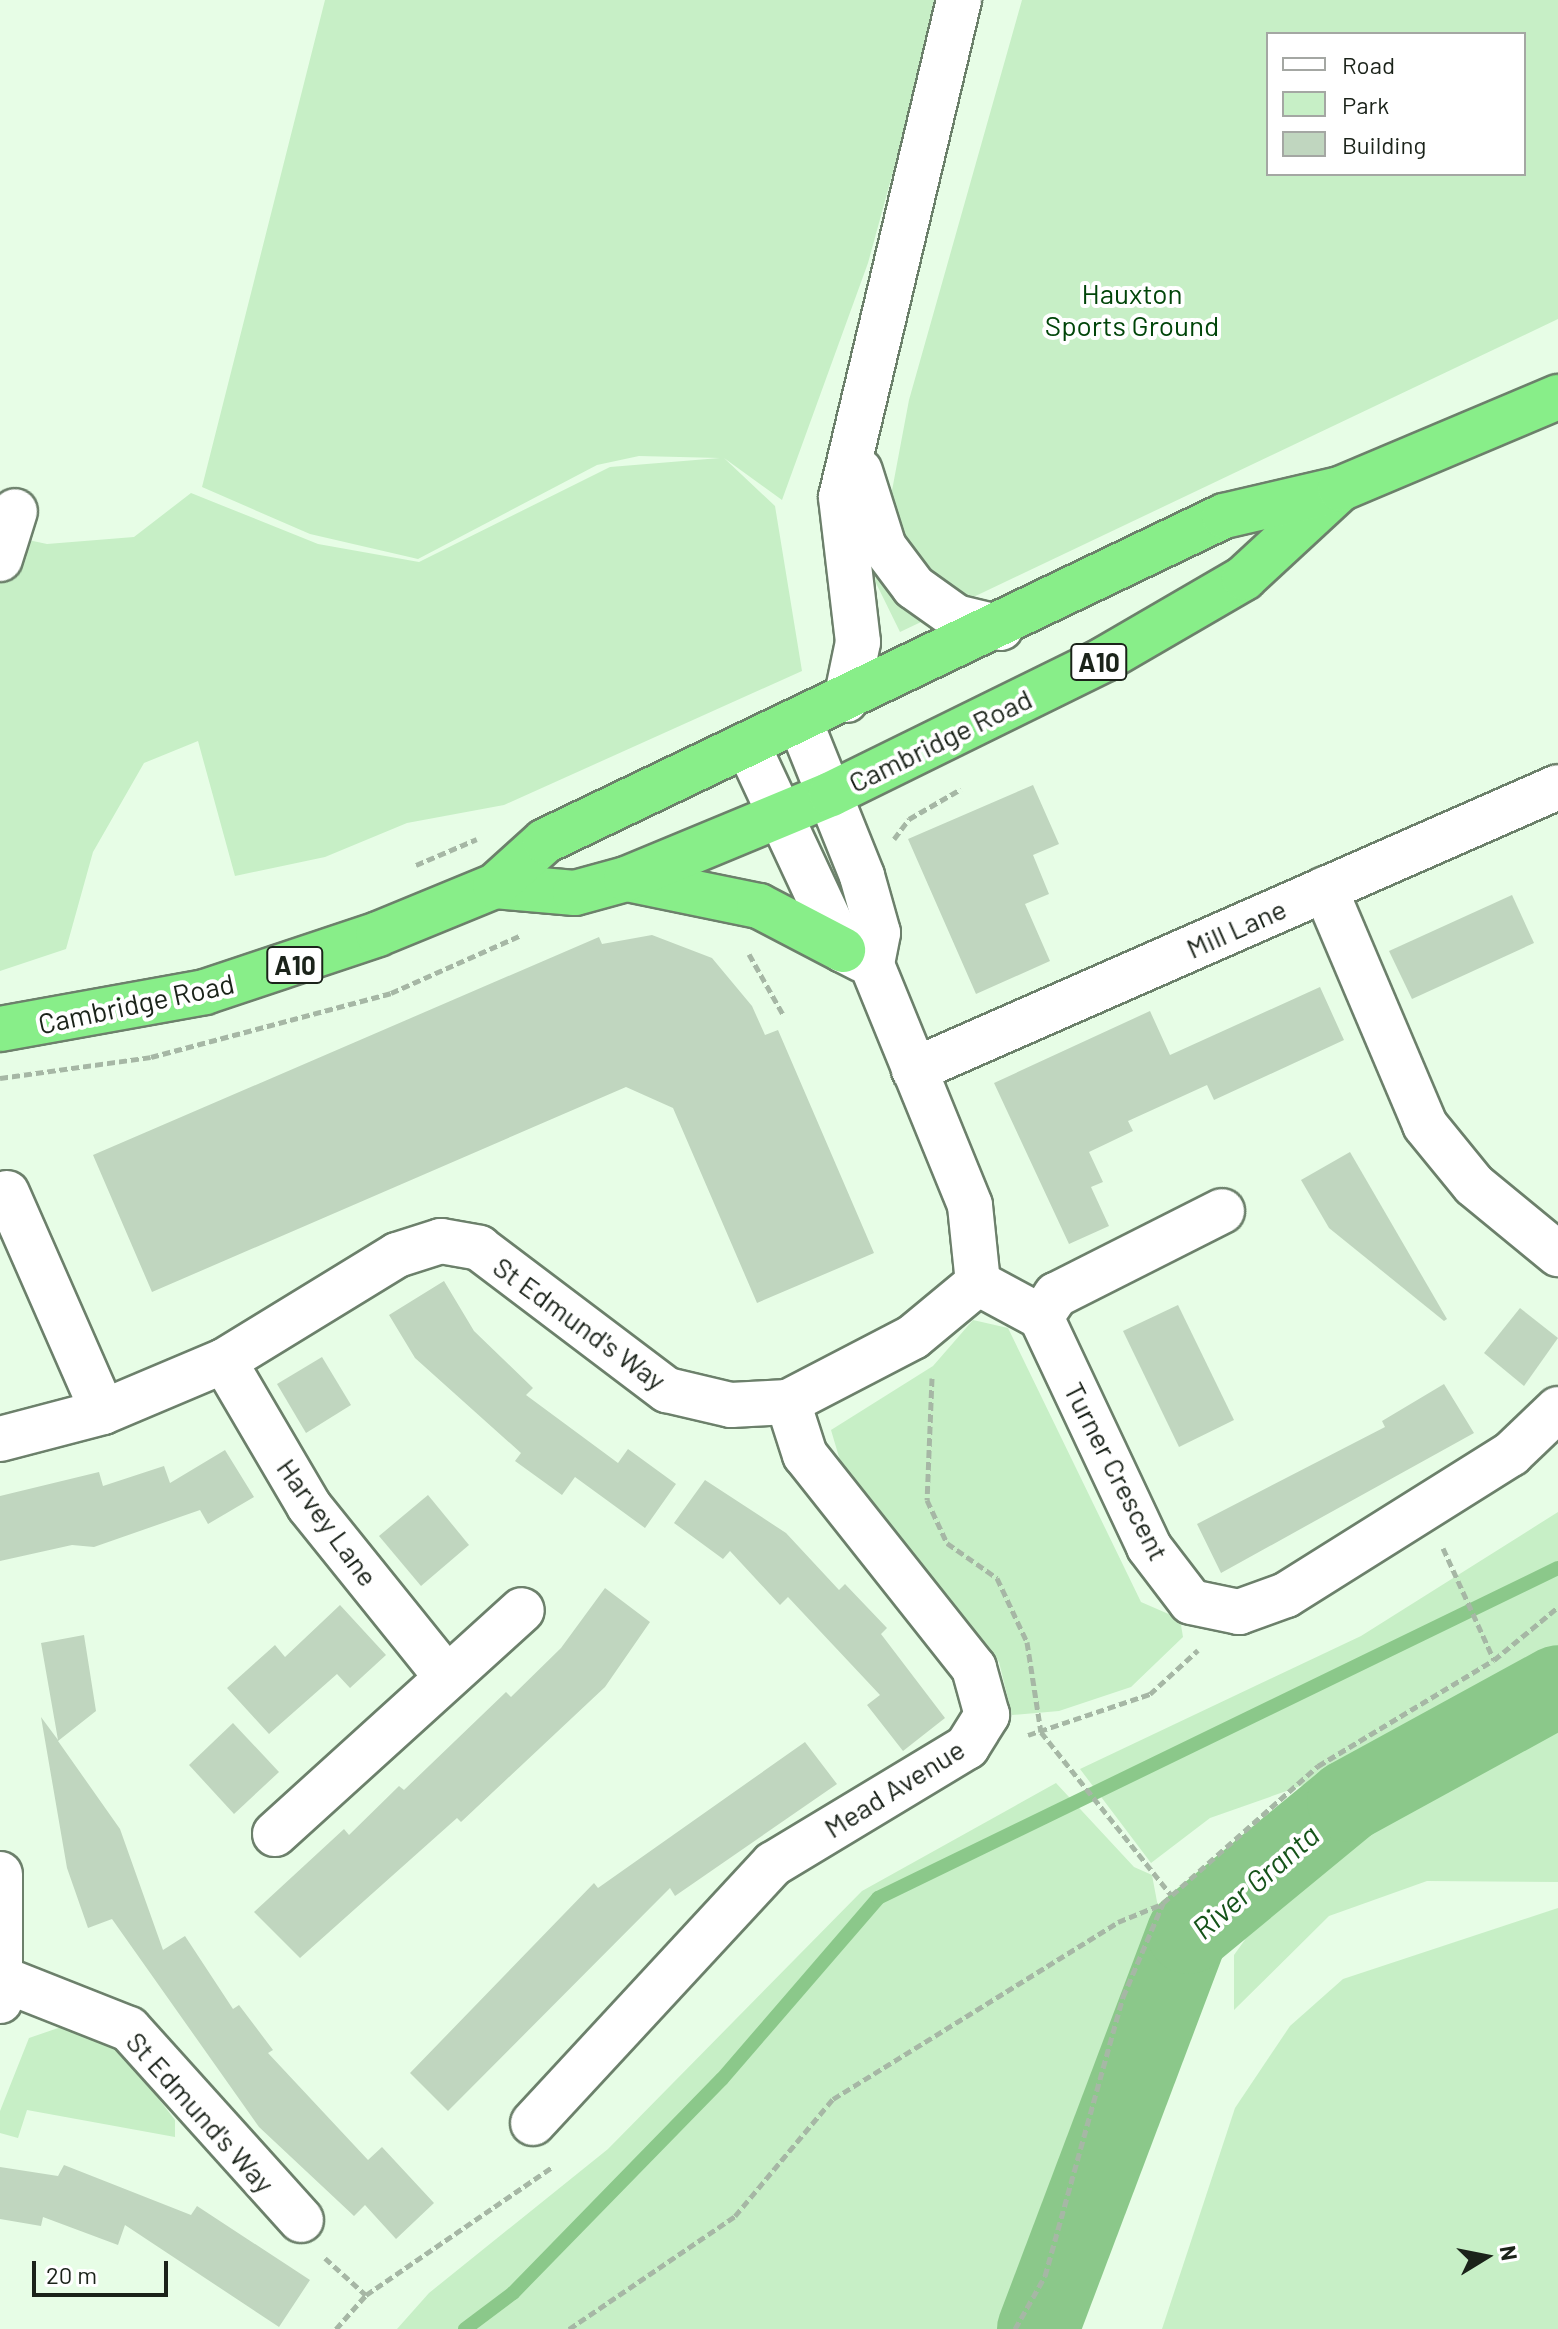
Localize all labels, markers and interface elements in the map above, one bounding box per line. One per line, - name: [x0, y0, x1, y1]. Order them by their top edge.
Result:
- legend: [1266, 32, 1526, 176]
- text: Road: [1342, 50, 1395, 79]
- text: Park: [1342, 90, 1389, 119]
- text: Building: [1342, 130, 1426, 159]
- park label: Hauxton Sports Ground: [1045, 276, 1219, 342]
- road number: A10: [1069, 640, 1129, 684]
- street label: Cambridge Road: [843, 681, 1037, 799]
- street label: Mill Lane: [1181, 891, 1291, 965]
- road number: A10: [265, 943, 325, 987]
- street label: Cambridge Road: [35, 966, 237, 1040]
- street label: St Edmund's Way: [487, 1249, 673, 1397]
- street label: Turner Crescent: [1058, 1376, 1176, 1566]
- street label: Harvey Lane: [270, 1452, 386, 1592]
- street label: Mead Avenue: [818, 1732, 970, 1844]
- water label: River Granta: [1184, 1816, 1326, 1946]
- street label: St Edmund's Way: [120, 2025, 282, 2199]
- north arrow: [1446, 2217, 1526, 2297]
- text: N: [1496, 2243, 1524, 2262]
- scale bar: [36, 2245, 172, 2295]
- text: 20 m: [46, 2260, 97, 2289]

